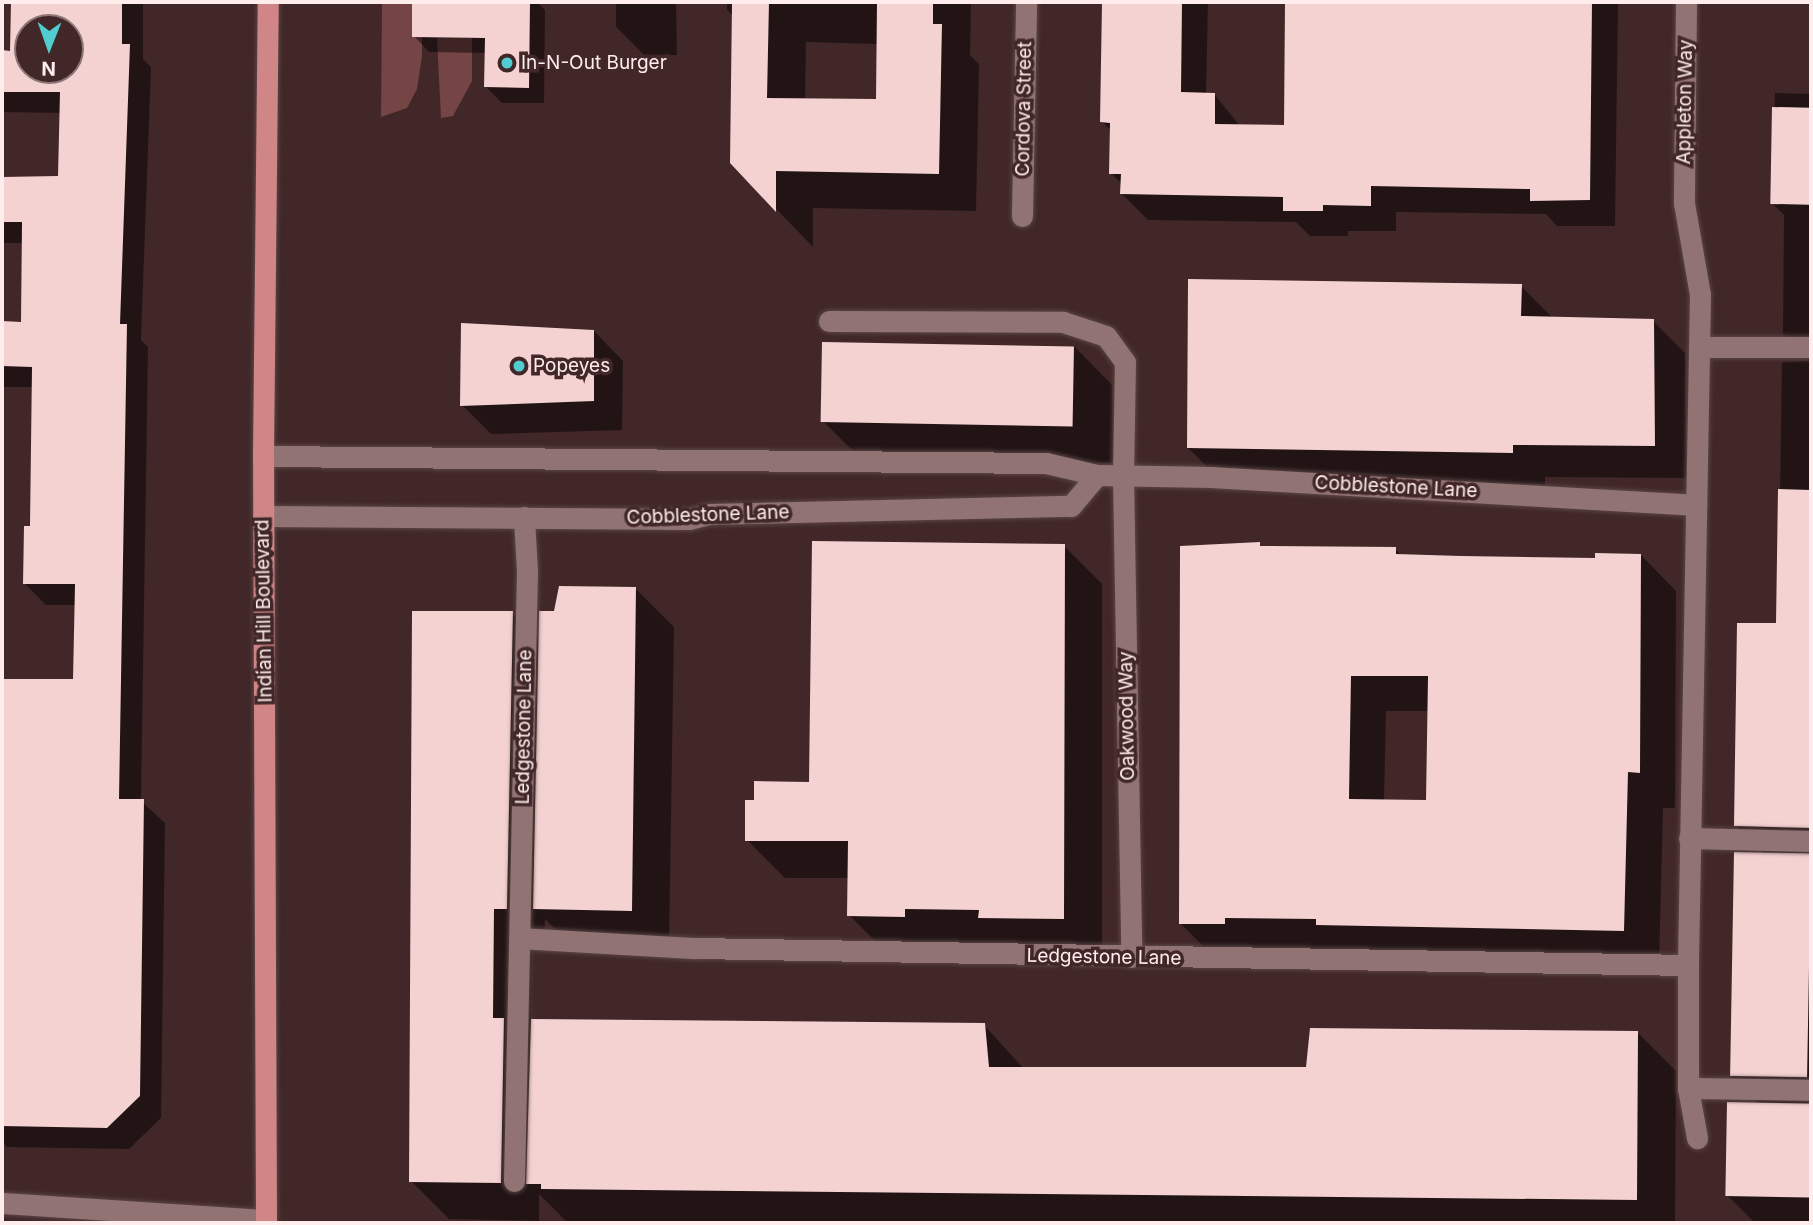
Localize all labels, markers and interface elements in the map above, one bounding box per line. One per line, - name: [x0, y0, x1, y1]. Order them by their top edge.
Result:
- north arrow: [14, 14, 84, 84]
- street label: Appleton Way: [1673, 39, 1697, 165]
- street label: Cordova Street: [1011, 41, 1037, 177]
- place label: In-N-Out Burger: [521, 52, 667, 74]
- marker: In-N-Out Burger: [499, 55, 515, 71]
- text: N: [41, 57, 56, 80]
- place label: Popeyes: [533, 355, 610, 377]
- marker: Popeyes: [511, 358, 527, 374]
- street label: Cobblestone Lane: [1314, 471, 1478, 503]
- street label: Cobblestone Lane: [626, 501, 790, 529]
- street label: Indian Hill Boulevard: [251, 519, 277, 703]
- street label: Ledgestone Lane: [511, 649, 537, 805]
- street label: Oakwood Way: [1114, 651, 1140, 781]
- street label: Ledgestone Lane: [1026, 944, 1182, 970]

